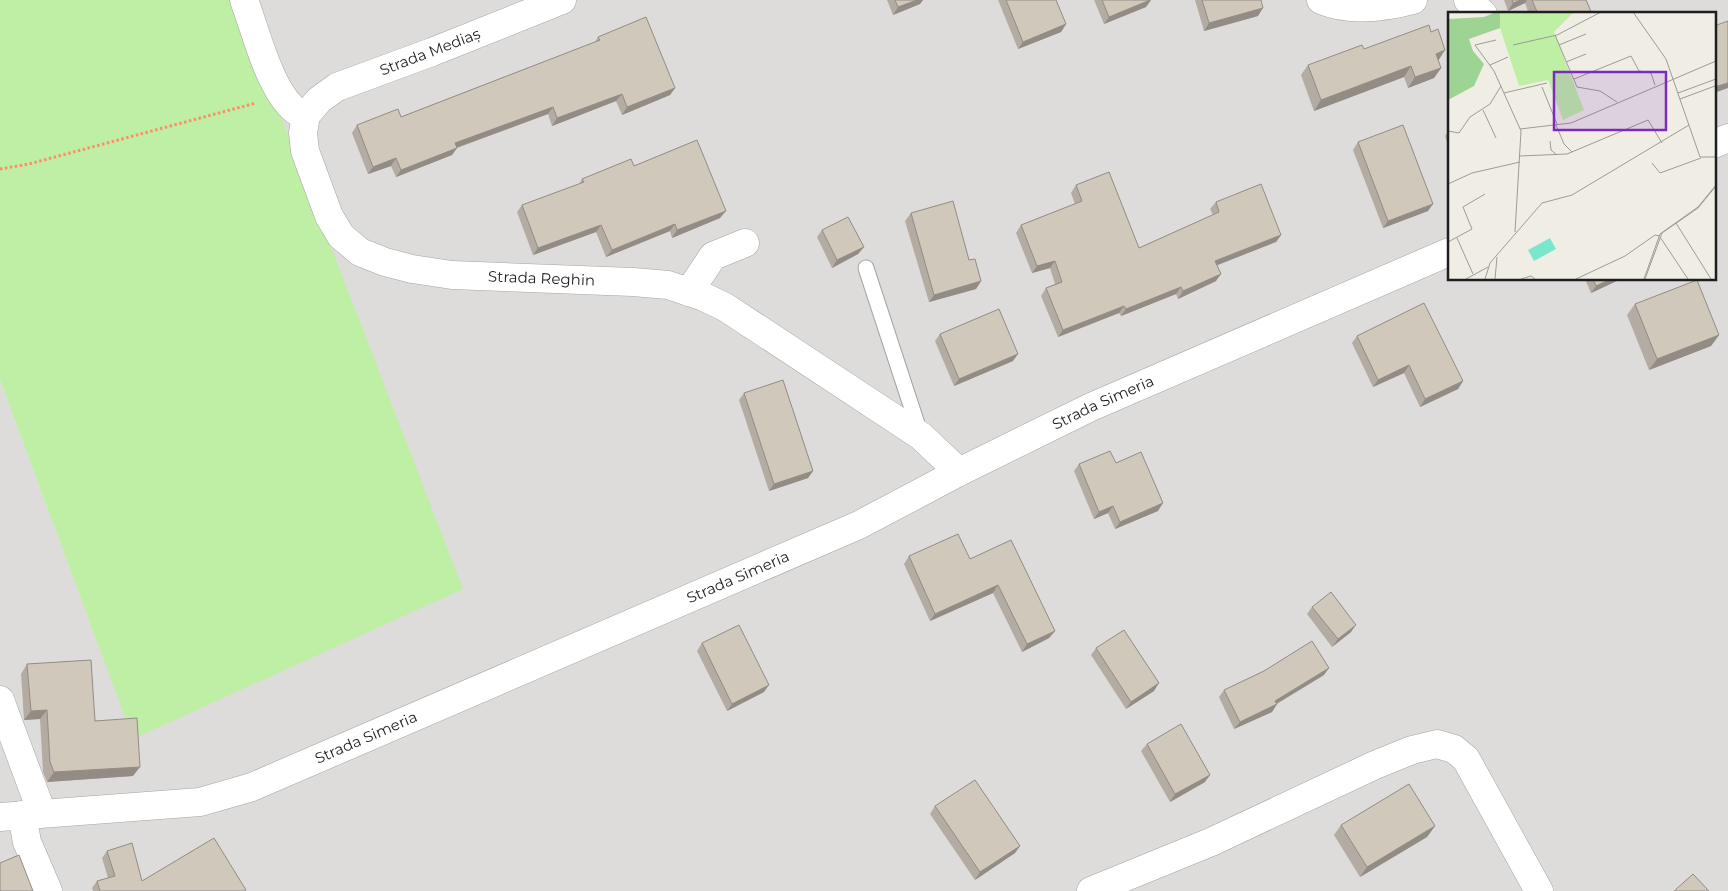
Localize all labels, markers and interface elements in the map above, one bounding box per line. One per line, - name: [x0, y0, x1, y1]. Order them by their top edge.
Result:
- inset map: [1448, 12, 1716, 280]
- street label: Strada Mediaș: [377, 24, 483, 80]
- street label: Strada Reghin: [488, 266, 595, 290]
- street label: Strada Simeria: [1049, 371, 1157, 434]
- street label: Strada Simeria: [684, 546, 792, 607]
- street label: Strada Simeria: [312, 707, 420, 768]

